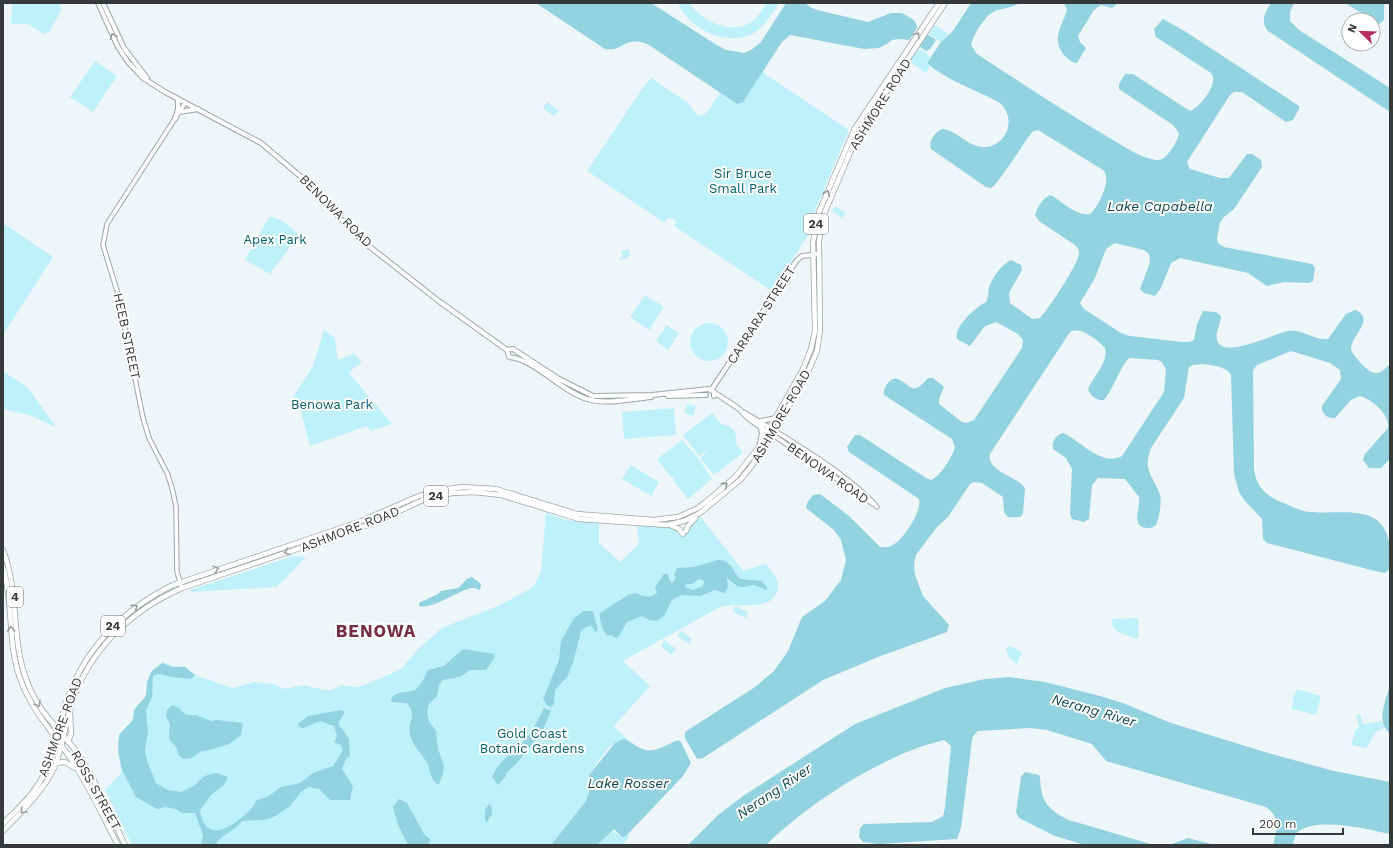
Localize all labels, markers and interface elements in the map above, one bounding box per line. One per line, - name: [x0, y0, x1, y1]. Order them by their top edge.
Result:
- north arrow: [1341, 12, 1381, 52]
- text: N: [1345, 22, 1360, 35]
- one-way arrow: [110, 33, 118, 41]
- one-way arrow: [912, 33, 919, 40]
- street label: ASHMORE ROAD: [846, 56, 914, 152]
- park label: Sir Bruce Small Park: [709, 166, 778, 196]
- street label: BENOWA ROAD: [297, 172, 375, 250]
- one-way arrow: [822, 190, 830, 197]
- water label: Lake Capabella: [1107, 198, 1213, 214]
- road number: 24: [804, 214, 828, 234]
- park label: Apex Park: [243, 232, 307, 247]
- street label: CARRARA STREET: [724, 263, 798, 367]
- street label: HEEB STREET: [111, 291, 144, 381]
- street label: ASHMORE ROAD: [748, 367, 814, 465]
- park label: Benowa Park: [291, 397, 374, 412]
- street label: BENOWA ROAD: [784, 439, 872, 507]
- one-way arrow: [721, 483, 728, 490]
- road number: 24: [424, 486, 448, 506]
- street label: ASHMORE ROAD: [299, 503, 401, 555]
- one-way arrow: [283, 547, 290, 556]
- one-way arrow: [213, 566, 220, 574]
- road number: 4: [7, 587, 23, 607]
- one-way arrow: [131, 605, 138, 612]
- road number: 24: [101, 616, 125, 636]
- district label: BENOWA: [336, 621, 416, 641]
- one-way arrow: [6, 626, 15, 632]
- street label: ASHMORE ROAD: [35, 675, 85, 779]
- water label: Nerang River: [1050, 690, 1138, 730]
- one-way arrow: [33, 700, 40, 707]
- park label: Gold Coast Botanic Gardens: [480, 726, 584, 756]
- street label: ROSS STREET: [68, 748, 124, 832]
- water label: Nerang River: [734, 760, 815, 822]
- water label: Lake Rosser: [587, 775, 669, 791]
- one-way arrow: [20, 806, 27, 814]
- scale bar: [1253, 810, 1343, 836]
- text: 200 m: [1259, 817, 1296, 831]

